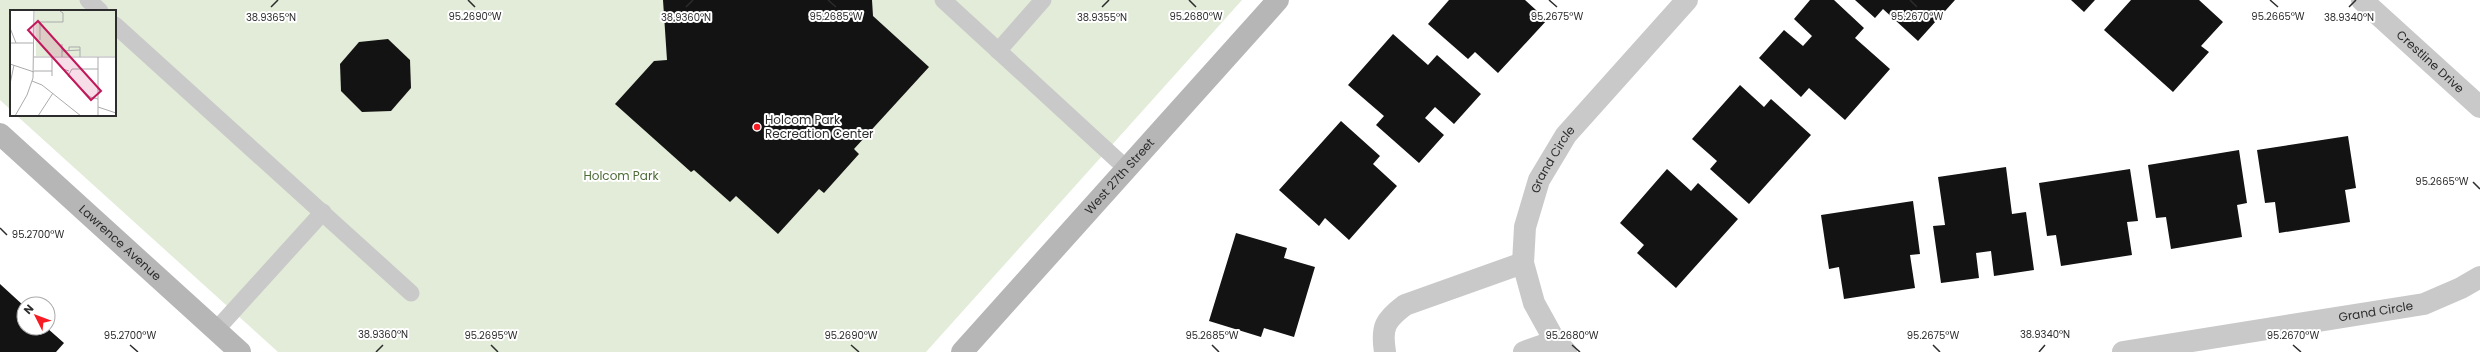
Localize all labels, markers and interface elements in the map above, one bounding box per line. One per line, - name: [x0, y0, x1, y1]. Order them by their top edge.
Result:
- text: 95.2690°W: [448, 9, 502, 24]
- text: 95.2685°W: [809, 9, 863, 24]
- text: 95.2680°W: [1169, 9, 1223, 24]
- text: 95.2675°W: [1531, 9, 1583, 24]
- text: 95.2670°W: [1891, 9, 1943, 24]
- text: 95.2665°W: [2251, 9, 2305, 24]
- inset map: [10, 10, 116, 116]
- text: 38.9365°N: [246, 10, 296, 25]
- text: 38.9360°N: [661, 10, 711, 25]
- text: 38.9355°N: [1077, 10, 1127, 25]
- text: 38.9340°N: [2324, 10, 2374, 25]
- street label: Crestline Drive: [2393, 26, 2468, 97]
- place label: Holcom Park Recreation Center: [765, 111, 874, 142]
- marker: Holcom Park Recreation Center: [752, 122, 762, 132]
- street label: Grand Circle: [1527, 122, 1578, 195]
- street label: West 27th Street: [1081, 134, 1158, 218]
- park label: Holcom Park: [583, 167, 659, 184]
- text: 95.2665°W: [2415, 174, 2469, 189]
- street label: Lawrence Avenue: [75, 201, 165, 284]
- text: 95.2700°W: [12, 227, 64, 242]
- north arrow: [16, 296, 56, 336]
- street label: Grand Circle: [2337, 297, 2414, 326]
- text: N: [20, 301, 37, 318]
- text: 38.9360°N: [358, 327, 408, 342]
- text: 38.9340°N: [2020, 327, 2070, 342]
- text: 95.2700°W: [104, 328, 156, 343]
- text: 95.2695°W: [464, 328, 518, 343]
- text: 95.2690°W: [824, 328, 878, 343]
- text: 95.2685°W: [1185, 328, 1239, 343]
- text: 95.2680°W: [1545, 328, 1599, 343]
- text: 95.2675°W: [1907, 328, 1959, 343]
- text: 95.2670°W: [2267, 328, 2319, 343]

